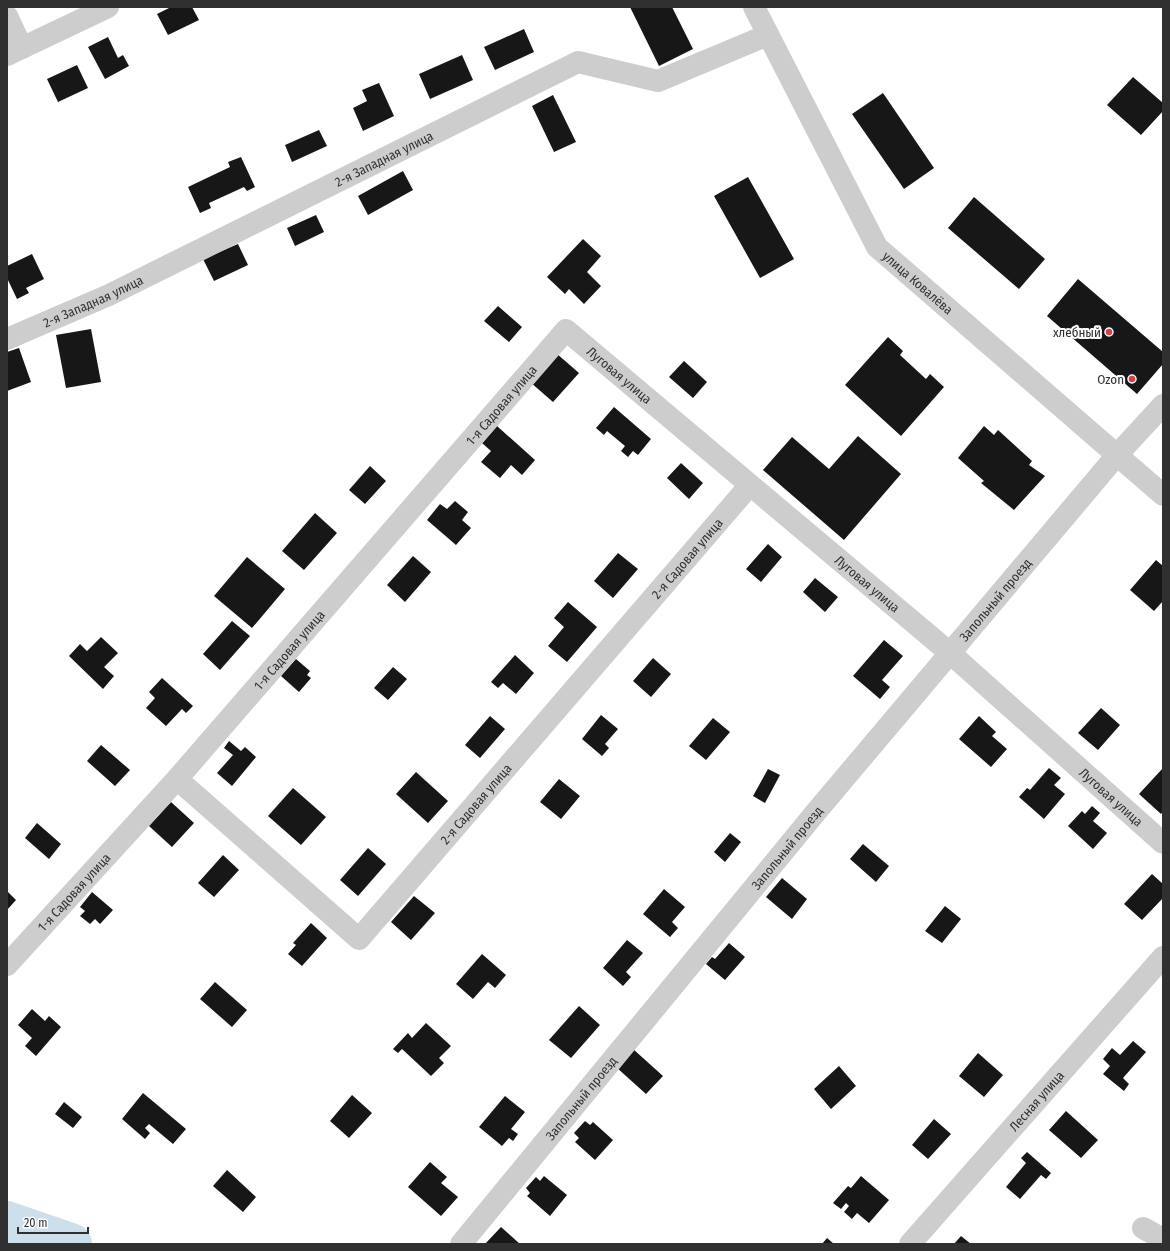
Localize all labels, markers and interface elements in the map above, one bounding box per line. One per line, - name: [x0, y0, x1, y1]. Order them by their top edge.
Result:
- street label: 2-я Западная улица: [332, 128, 435, 189]
- street label: улица Ковалёва: [880, 248, 956, 317]
- street label: 2-я Западная улица: [41, 272, 145, 330]
- place label: хлебный: [1053, 325, 1101, 340]
- marker: хлебный: [1104, 327, 1114, 337]
- street label: Луговая улица: [584, 344, 655, 406]
- street label: 1-я Садовая улица: [463, 362, 540, 448]
- place label: Ozon: [1097, 372, 1124, 387]
- marker: Ozon: [1127, 374, 1137, 384]
- street label: 2-я Садовая улица: [648, 515, 726, 601]
- street label: Луговая улица: [832, 552, 903, 615]
- street label: Запольный проезд: [956, 555, 1034, 644]
- street label: 1-я Садовая улица: [250, 607, 328, 693]
- street label: 2-я Садовая улица: [437, 760, 514, 847]
- street label: Луговая улица: [1076, 765, 1146, 829]
- street label: Запольный проезд: [748, 803, 826, 892]
- street label: 1-я Садовая улица: [34, 850, 113, 934]
- street label: Запольный проезд: [542, 1053, 620, 1143]
- street label: Лесная улица: [1006, 1068, 1067, 1134]
- scale bar: [18, 1209, 88, 1235]
- text: 20 m: [24, 1216, 48, 1230]

